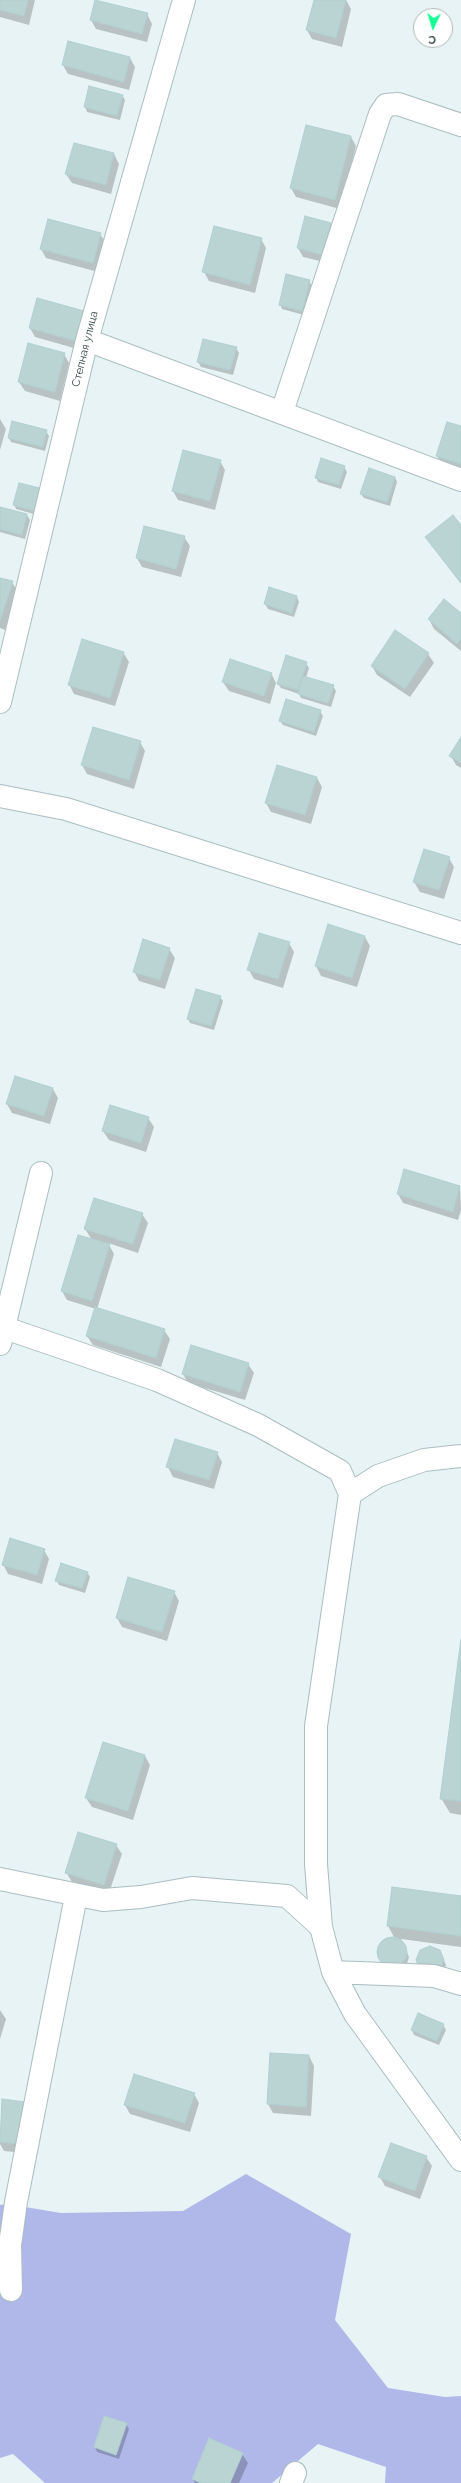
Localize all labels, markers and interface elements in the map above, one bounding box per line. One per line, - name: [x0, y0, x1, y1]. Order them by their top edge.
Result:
- north arrow: [413, 8, 453, 48]
- text: С: [428, 33, 436, 46]
- street label: Степная улица: [69, 310, 101, 388]

